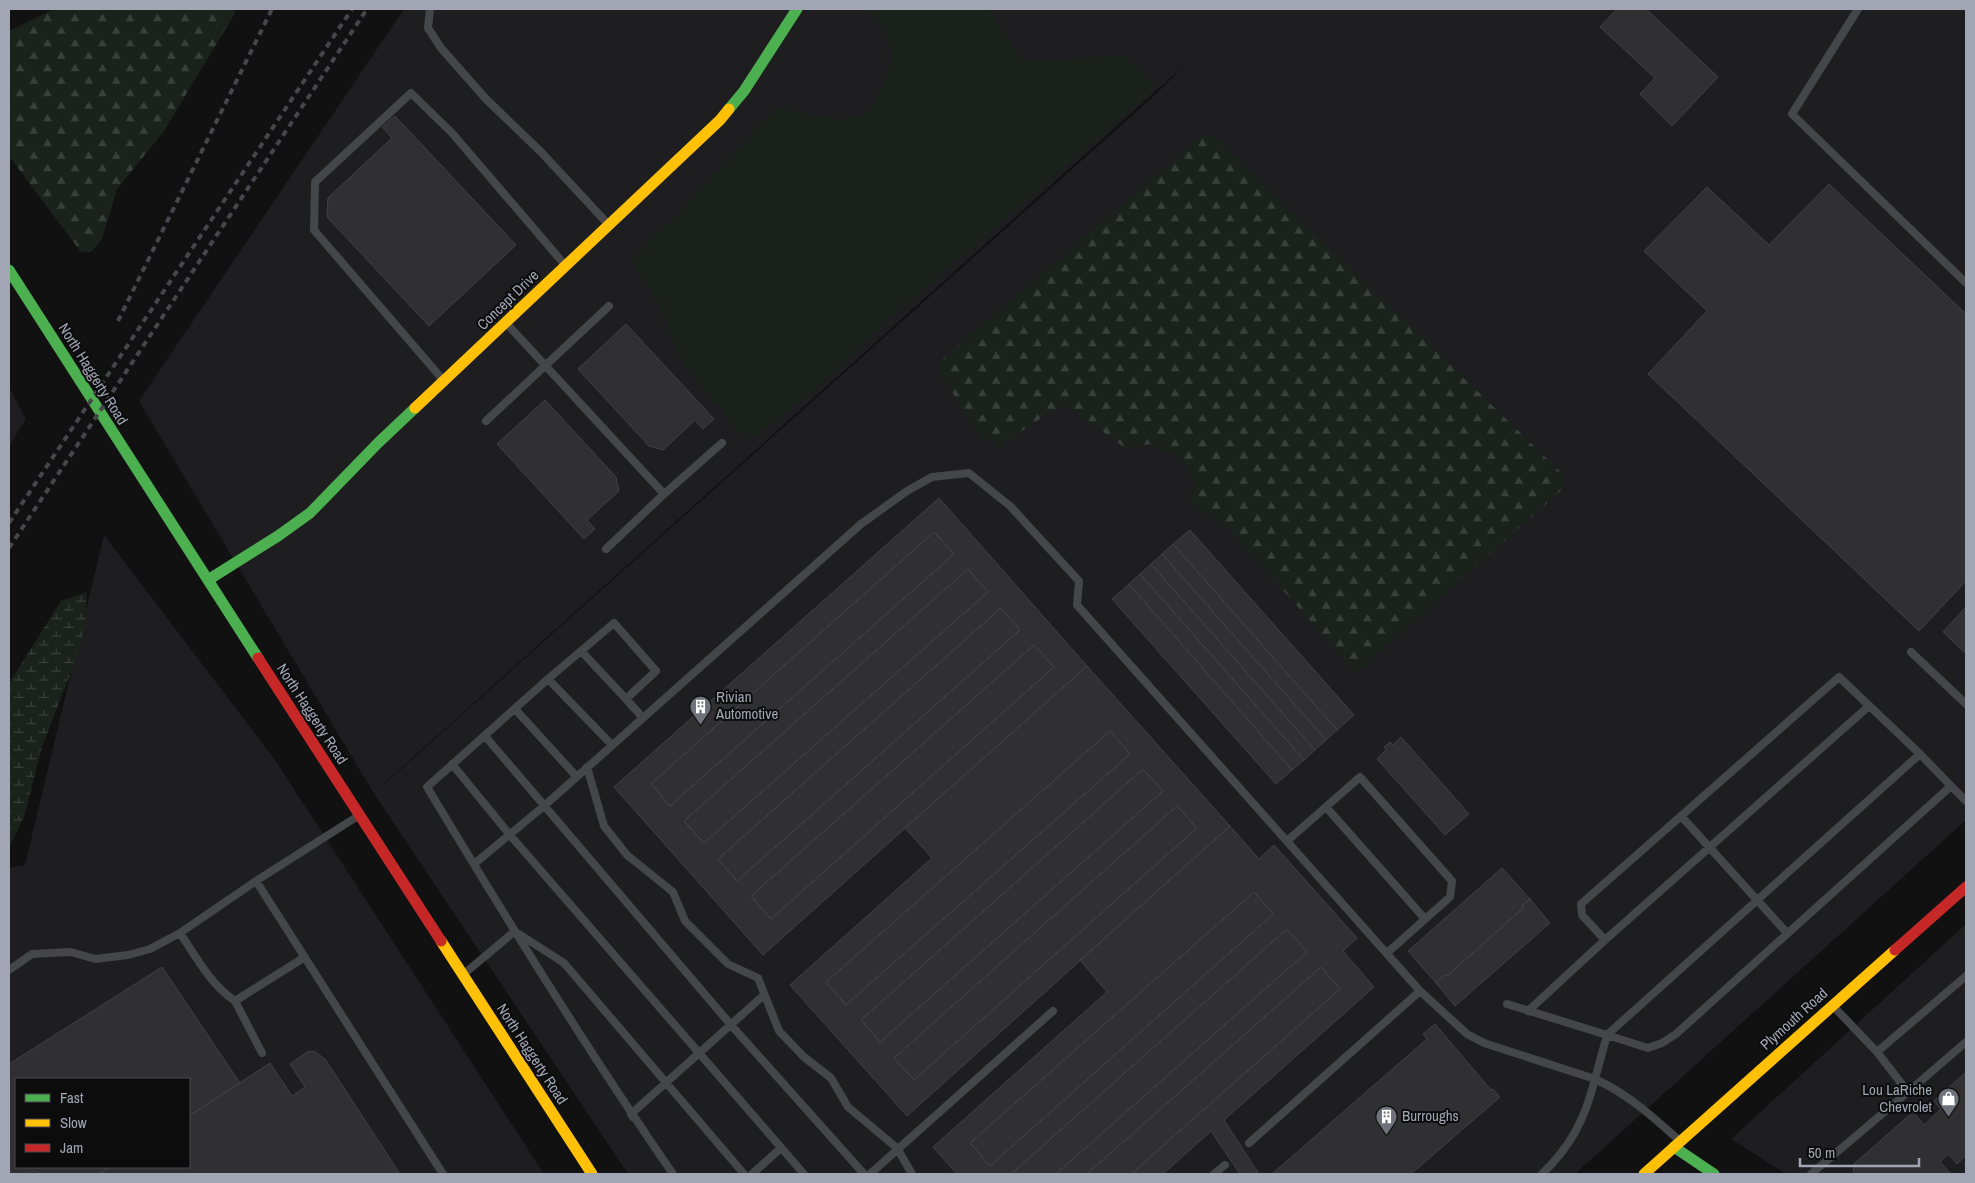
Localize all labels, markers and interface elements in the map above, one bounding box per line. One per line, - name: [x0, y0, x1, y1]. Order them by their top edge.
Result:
- street label: Concept Drive: [472, 265, 543, 335]
- street label: North Haggerty Road: [54, 319, 133, 429]
- street label: North Haggerty Road: [272, 659, 353, 768]
- place label: Rivian Automotive: [715, 686, 778, 724]
- building icon: Rivian Automotive: [688, 694, 712, 725]
- street label: Plymouth Road: [1755, 983, 1832, 1055]
- street label: North Haggerty Road: [492, 999, 573, 1108]
- legend: [15, 1078, 190, 1168]
- place label: Lou LaRiche Chevrolet: [1862, 1079, 1933, 1117]
- text: Fast: [60, 1087, 84, 1108]
- shop icon: Lou LaRiche Chevrolet: [1936, 1087, 1960, 1118]
- building icon: Burroughs: [1374, 1104, 1398, 1135]
- place label: Burroughs: [1402, 1105, 1459, 1126]
- text: Slow: [60, 1112, 87, 1133]
- scale bar: [1800, 1136, 1919, 1168]
- text: Jam: [60, 1137, 83, 1158]
- text: 50 m: [1808, 1142, 1835, 1163]

